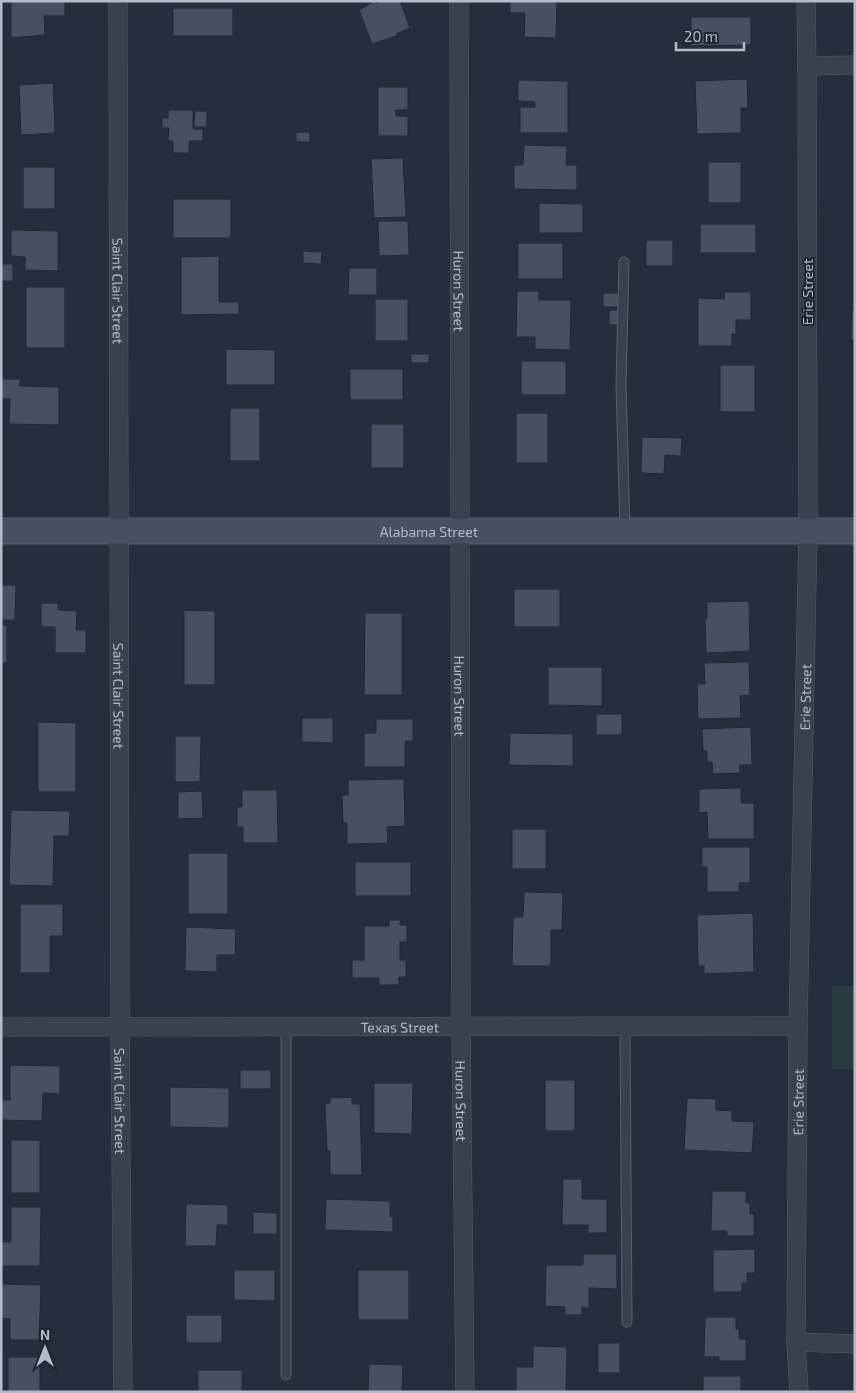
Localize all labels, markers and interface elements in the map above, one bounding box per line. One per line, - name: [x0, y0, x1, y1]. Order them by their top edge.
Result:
- scale bar: [676, 20, 744, 52]
- text: 20 m: [684, 27, 718, 45]
- street label: Saint Clair Street: [110, 238, 127, 344]
- street label: Huron Street: [451, 250, 468, 332]
- street label: Erie Street: [799, 259, 816, 325]
- street label: Alabama Street: [380, 523, 478, 540]
- street label: Saint Clair Street: [111, 643, 128, 749]
- street label: Huron Street: [452, 655, 469, 736]
- street label: Erie Street: [795, 664, 814, 731]
- street label: Texas Street: [361, 1018, 439, 1035]
- street label: Saint Clair Street: [112, 1048, 130, 1154]
- street label: Huron Street: [453, 1060, 471, 1142]
- street label: Erie Street: [789, 1069, 806, 1135]
- north arrow: [20, 1323, 70, 1373]
- text: N: [40, 1326, 50, 1343]

